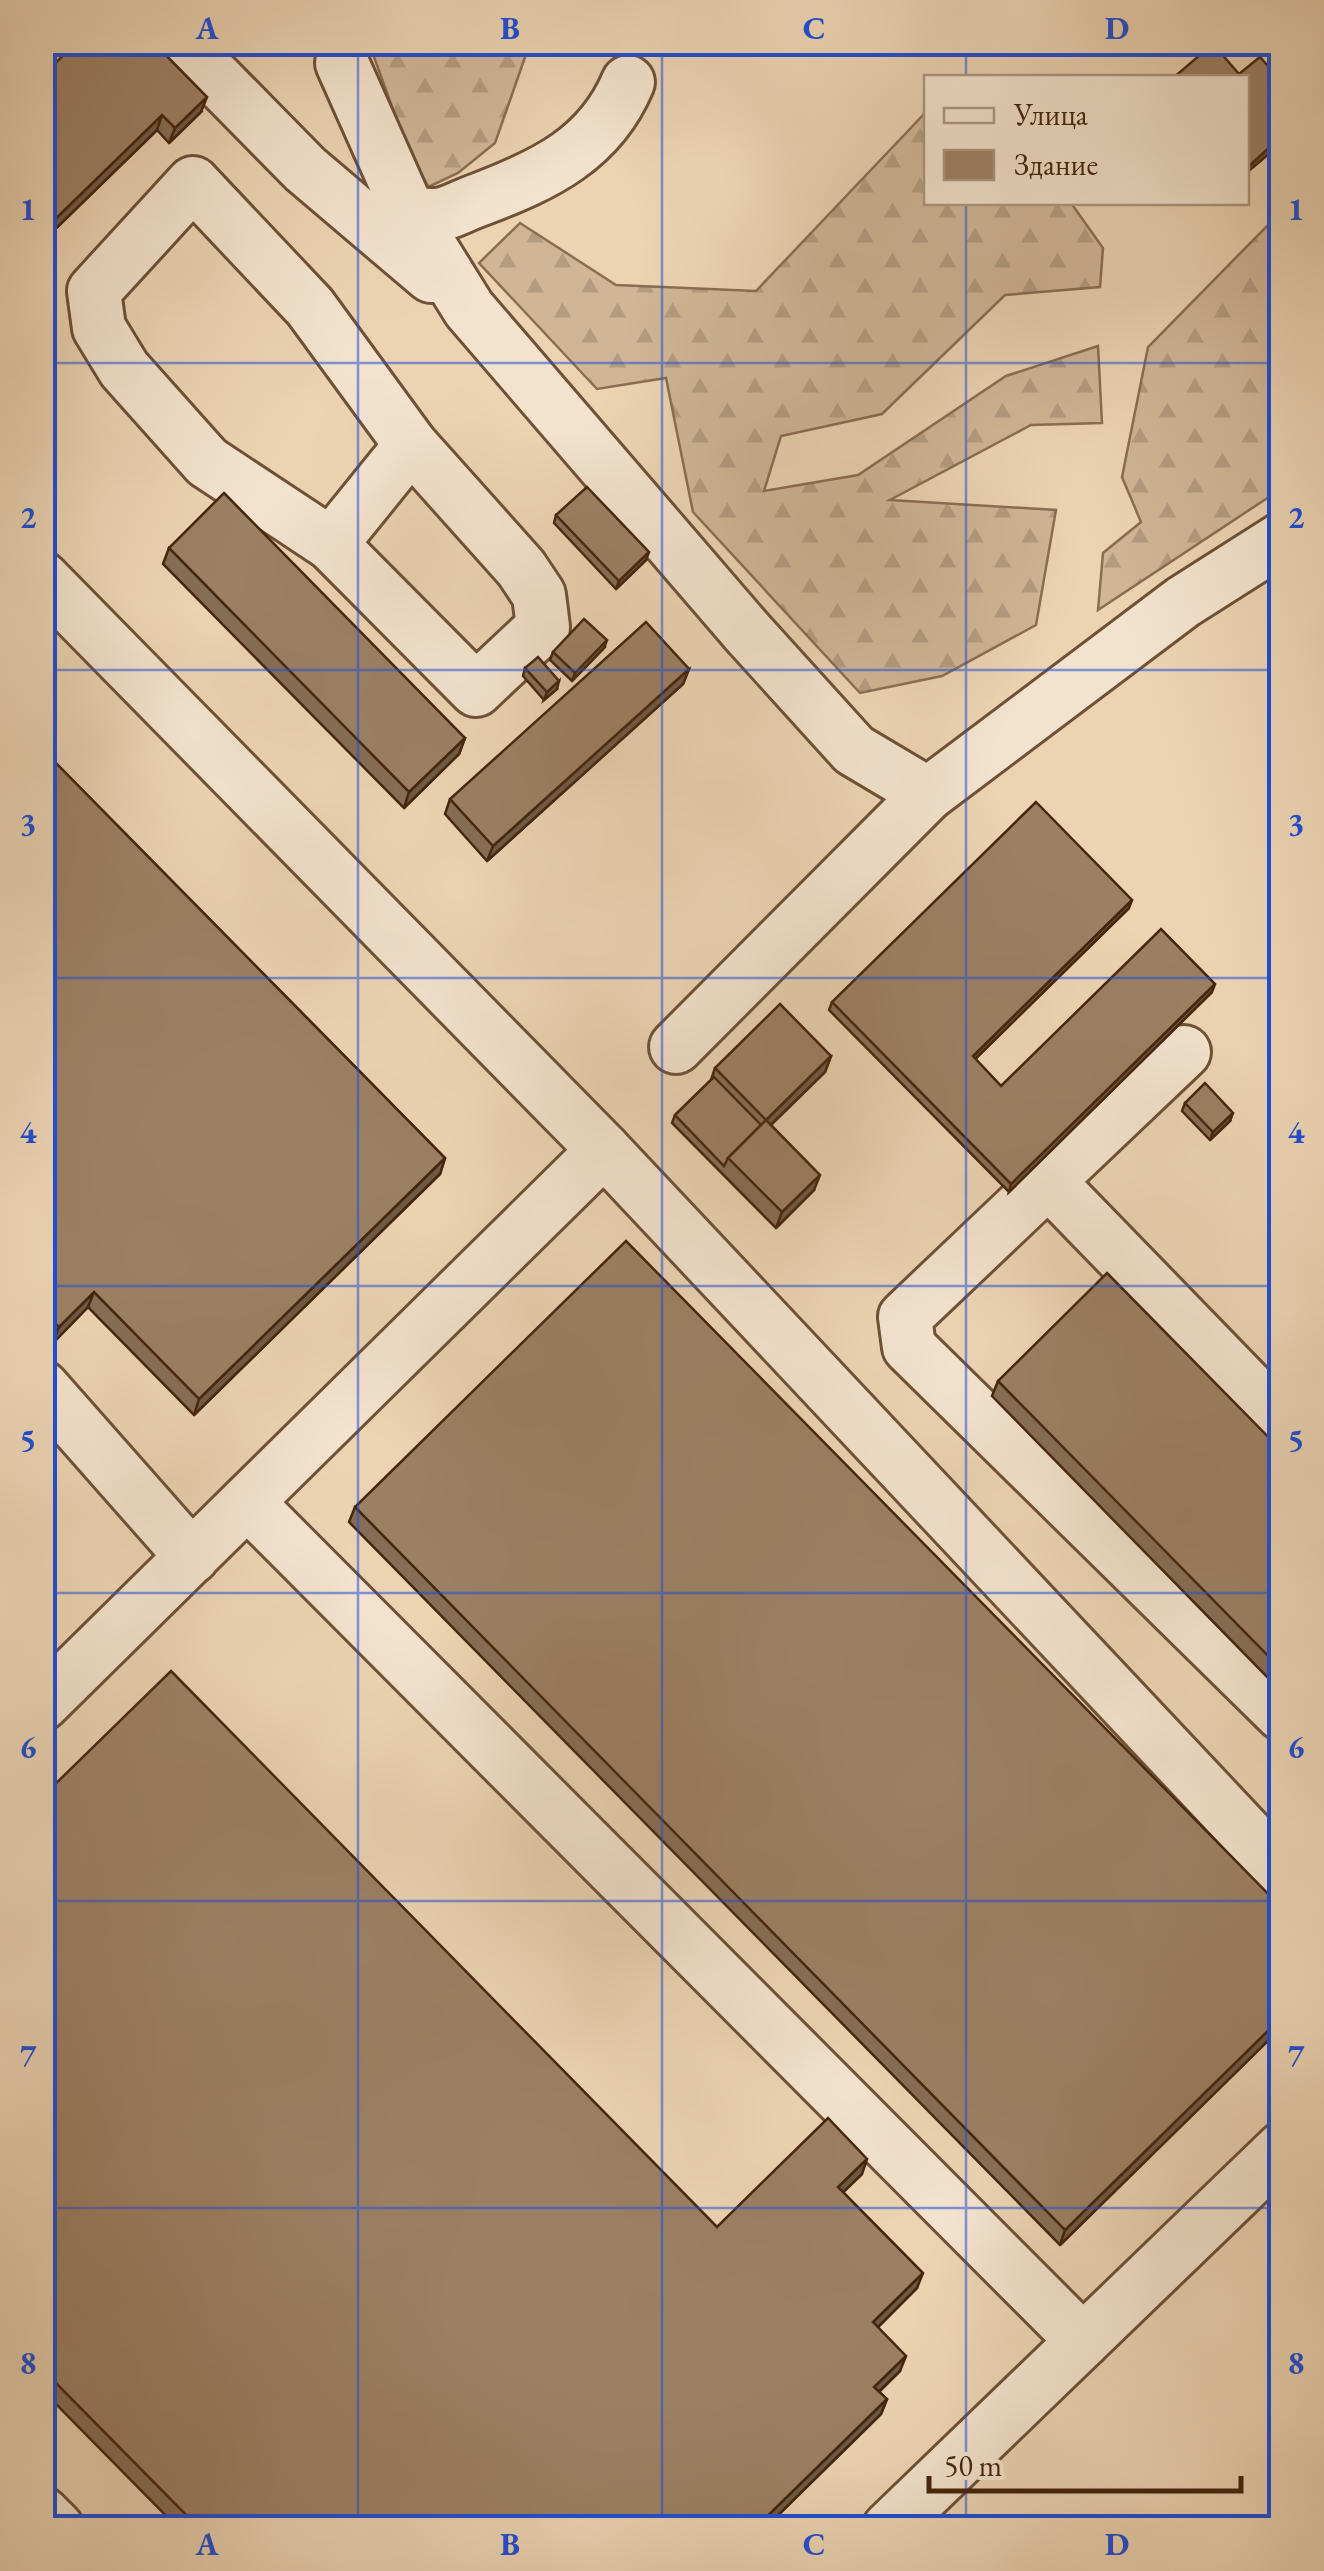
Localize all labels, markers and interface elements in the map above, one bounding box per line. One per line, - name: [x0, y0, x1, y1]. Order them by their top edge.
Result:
- text: A: [194, 7, 219, 49]
- text: B: [500, 7, 520, 49]
- text: C: [803, 7, 825, 49]
- text: D: [1105, 7, 1129, 49]
- legend: [924, 75, 1249, 205]
- text: Улица: [1013, 95, 1088, 134]
- text: Здание: [1014, 145, 1098, 184]
- text: 1: [20, 188, 36, 230]
- text: 1: [1288, 188, 1304, 230]
- text: 2: [20, 496, 37, 538]
- text: 2: [1288, 496, 1305, 538]
- text: 3: [20, 803, 36, 845]
- text: 3: [1288, 803, 1304, 845]
- text: 4: [20, 1111, 38, 1153]
- text: 4: [1288, 1111, 1306, 1153]
- text: 5: [20, 1419, 36, 1461]
- text: 5: [1288, 1419, 1304, 1461]
- text: 6: [20, 1726, 37, 1768]
- text: 6: [1288, 1726, 1305, 1768]
- text: 7: [20, 2034, 37, 2076]
- text: 7: [1288, 2034, 1305, 2076]
- text: 8: [20, 2342, 36, 2384]
- text: 8: [1288, 2342, 1304, 2384]
- scale bar: [929, 2431, 1242, 2493]
- text: 50 m: [944, 2446, 1002, 2485]
- text: A: [194, 2523, 219, 2565]
- text: B: [500, 2523, 520, 2565]
- text: C: [803, 2523, 825, 2565]
- text: D: [1105, 2523, 1129, 2565]

